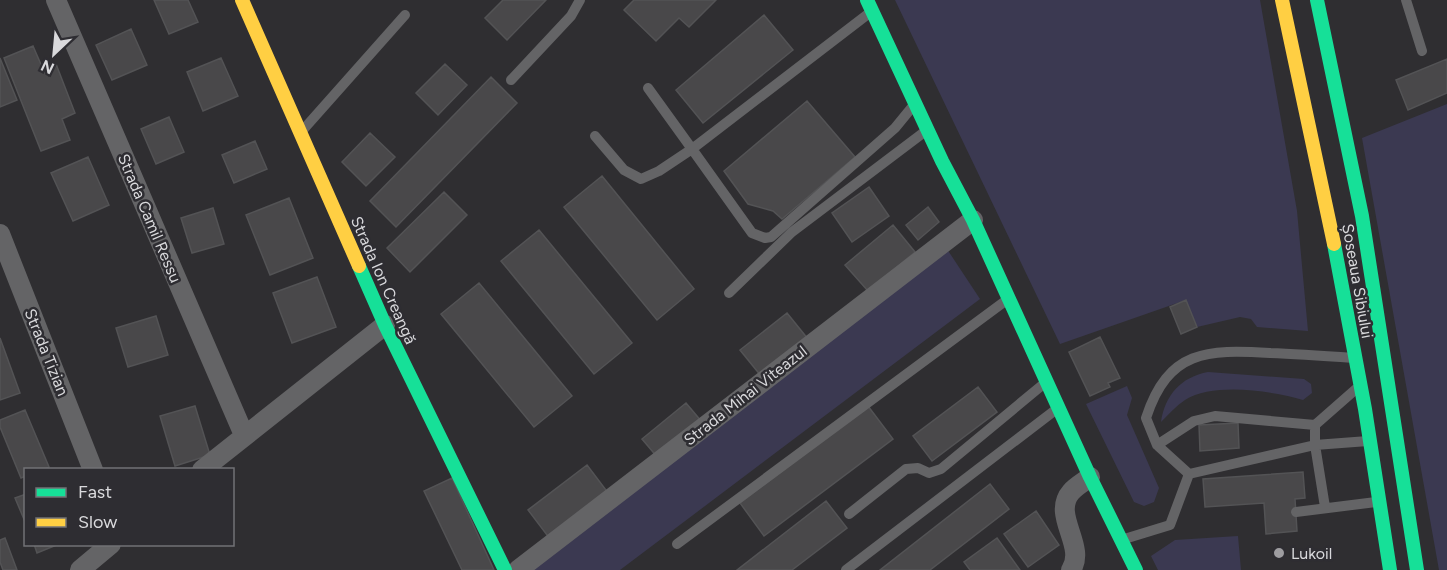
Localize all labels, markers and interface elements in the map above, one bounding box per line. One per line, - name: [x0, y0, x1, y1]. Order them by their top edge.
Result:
- north arrow: [24, 24, 84, 84]
- text: N: [38, 56, 57, 78]
- street label: Strada Camil Ressu: [114, 151, 185, 285]
- street label: Strada Ion Creangă: [347, 213, 420, 347]
- street label: Șoseaua Sibiului: [1338, 222, 1377, 340]
- street label: Strada Tizian: [20, 306, 73, 399]
- street label: Strada Mihai Viteazul: [680, 341, 811, 449]
- legend: [24, 468, 234, 546]
- text: Fast: [78, 481, 112, 503]
- text: Slow: [78, 511, 117, 533]
- place label: Lukoil: [1291, 544, 1332, 563]
- marker: Lukoil: [1272, 546, 1286, 560]

